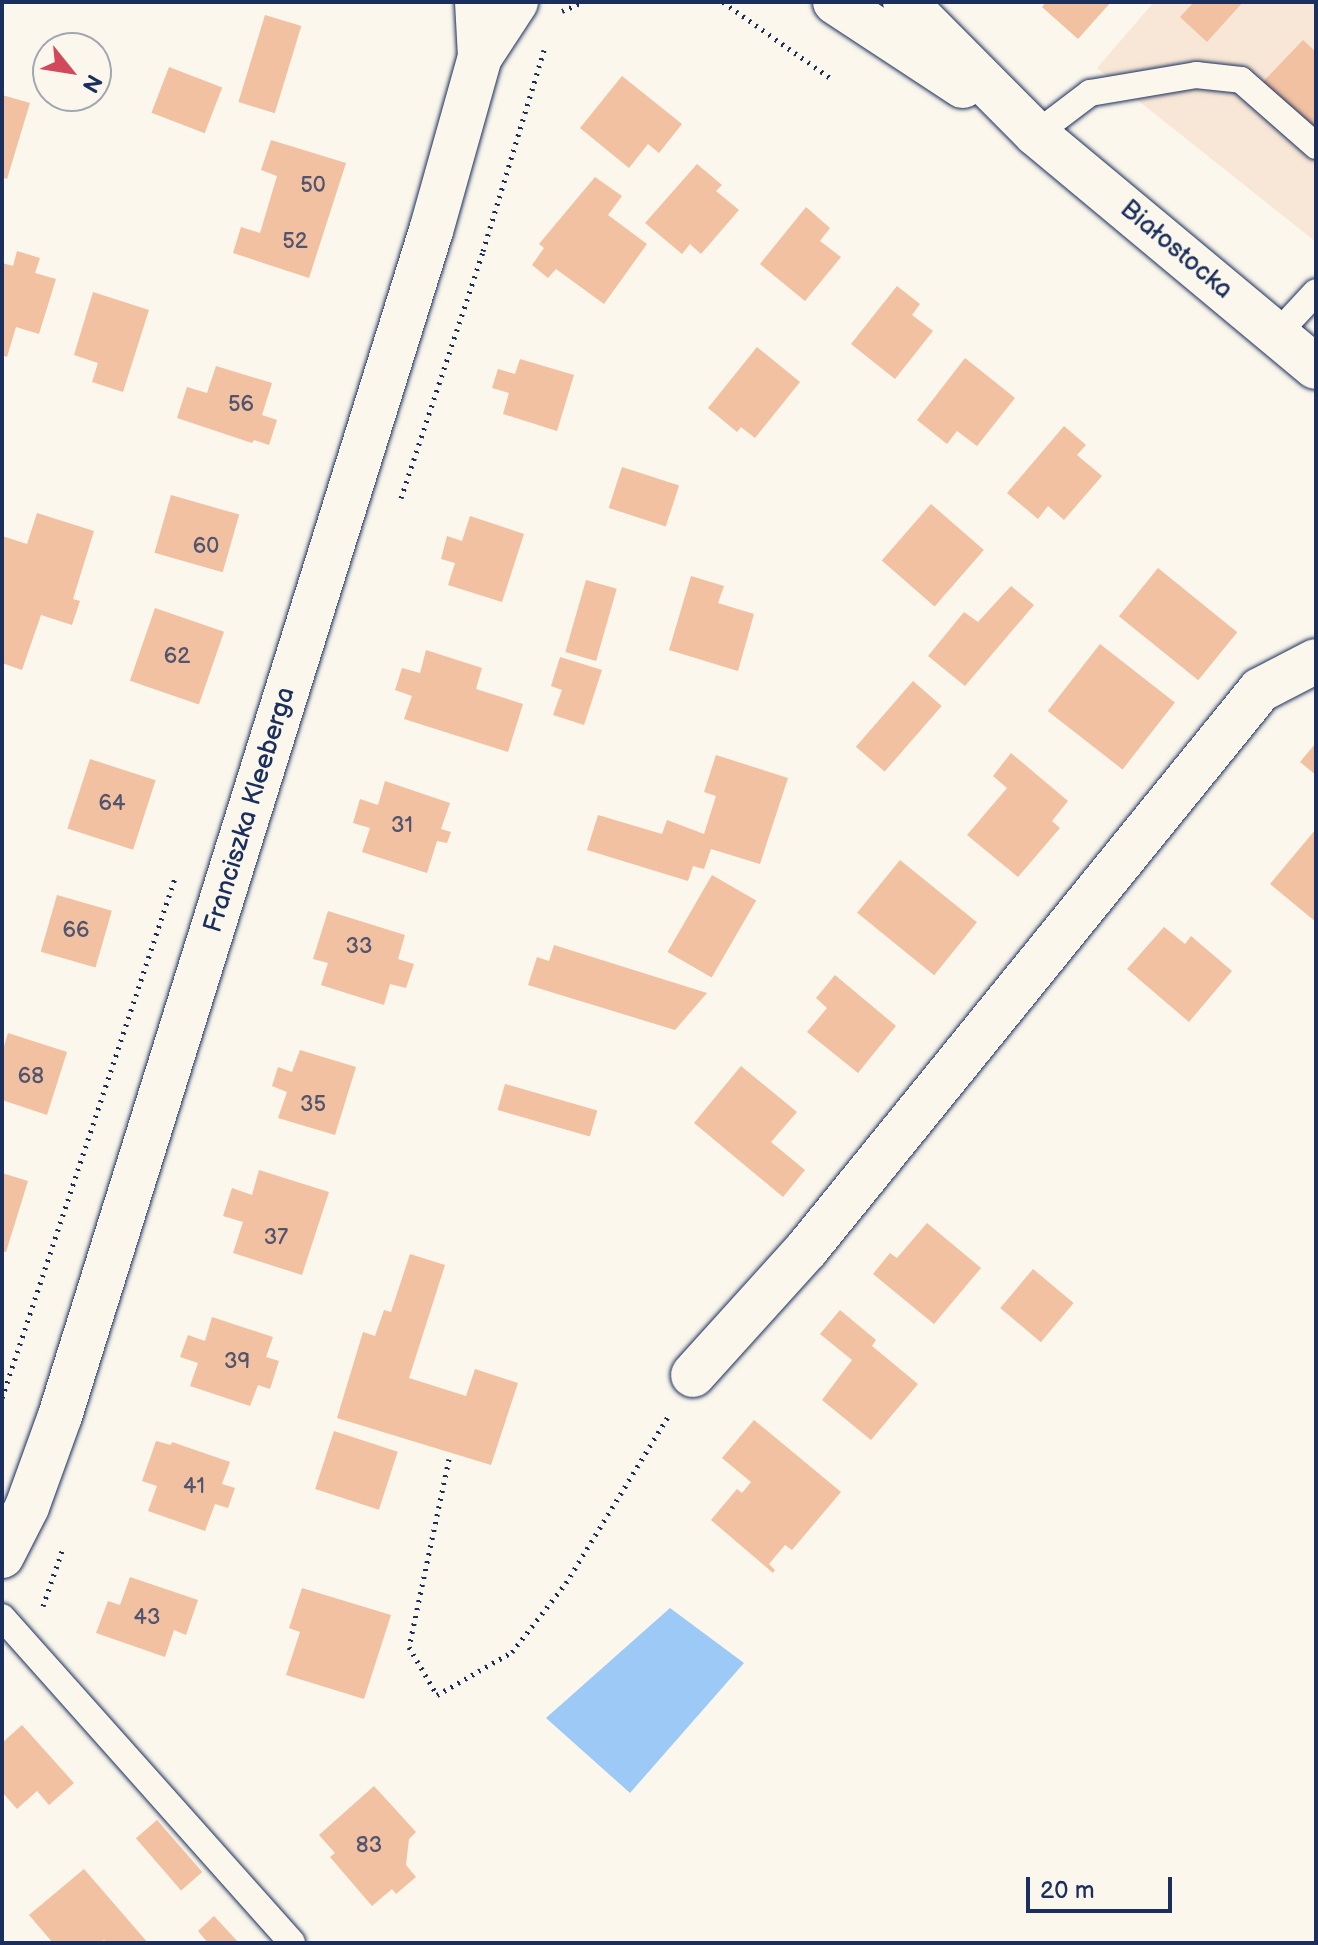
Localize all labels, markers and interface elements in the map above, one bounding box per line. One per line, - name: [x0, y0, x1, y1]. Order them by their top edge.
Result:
- north arrow: [32, 32, 112, 112]
- text: N: [76, 69, 107, 97]
- house number: 50: [300, 173, 326, 199]
- street label: Białostocka: [1113, 194, 1239, 306]
- house number: 52: [282, 229, 308, 255]
- house number: 56: [228, 392, 254, 418]
- house number: 60: [193, 534, 219, 560]
- house number: 62: [164, 644, 190, 670]
- street label: Franciszka Kleeberga: [198, 684, 302, 936]
- house number: 64: [99, 791, 125, 817]
- house number: 31: [391, 813, 413, 839]
- house number: 66: [63, 918, 89, 944]
- house number: 33: [345, 934, 373, 960]
- house number: 68: [18, 1064, 44, 1090]
- house number: 35: [300, 1092, 326, 1118]
- house number: 37: [264, 1225, 288, 1251]
- house number: 39: [224, 1349, 250, 1375]
- house number: 41: [183, 1474, 205, 1500]
- house number: 43: [134, 1605, 160, 1631]
- house number: 83: [356, 1833, 382, 1859]
- scale bar: [1030, 1861, 1176, 1911]
- text: 20 m: [1040, 1876, 1095, 1905]

